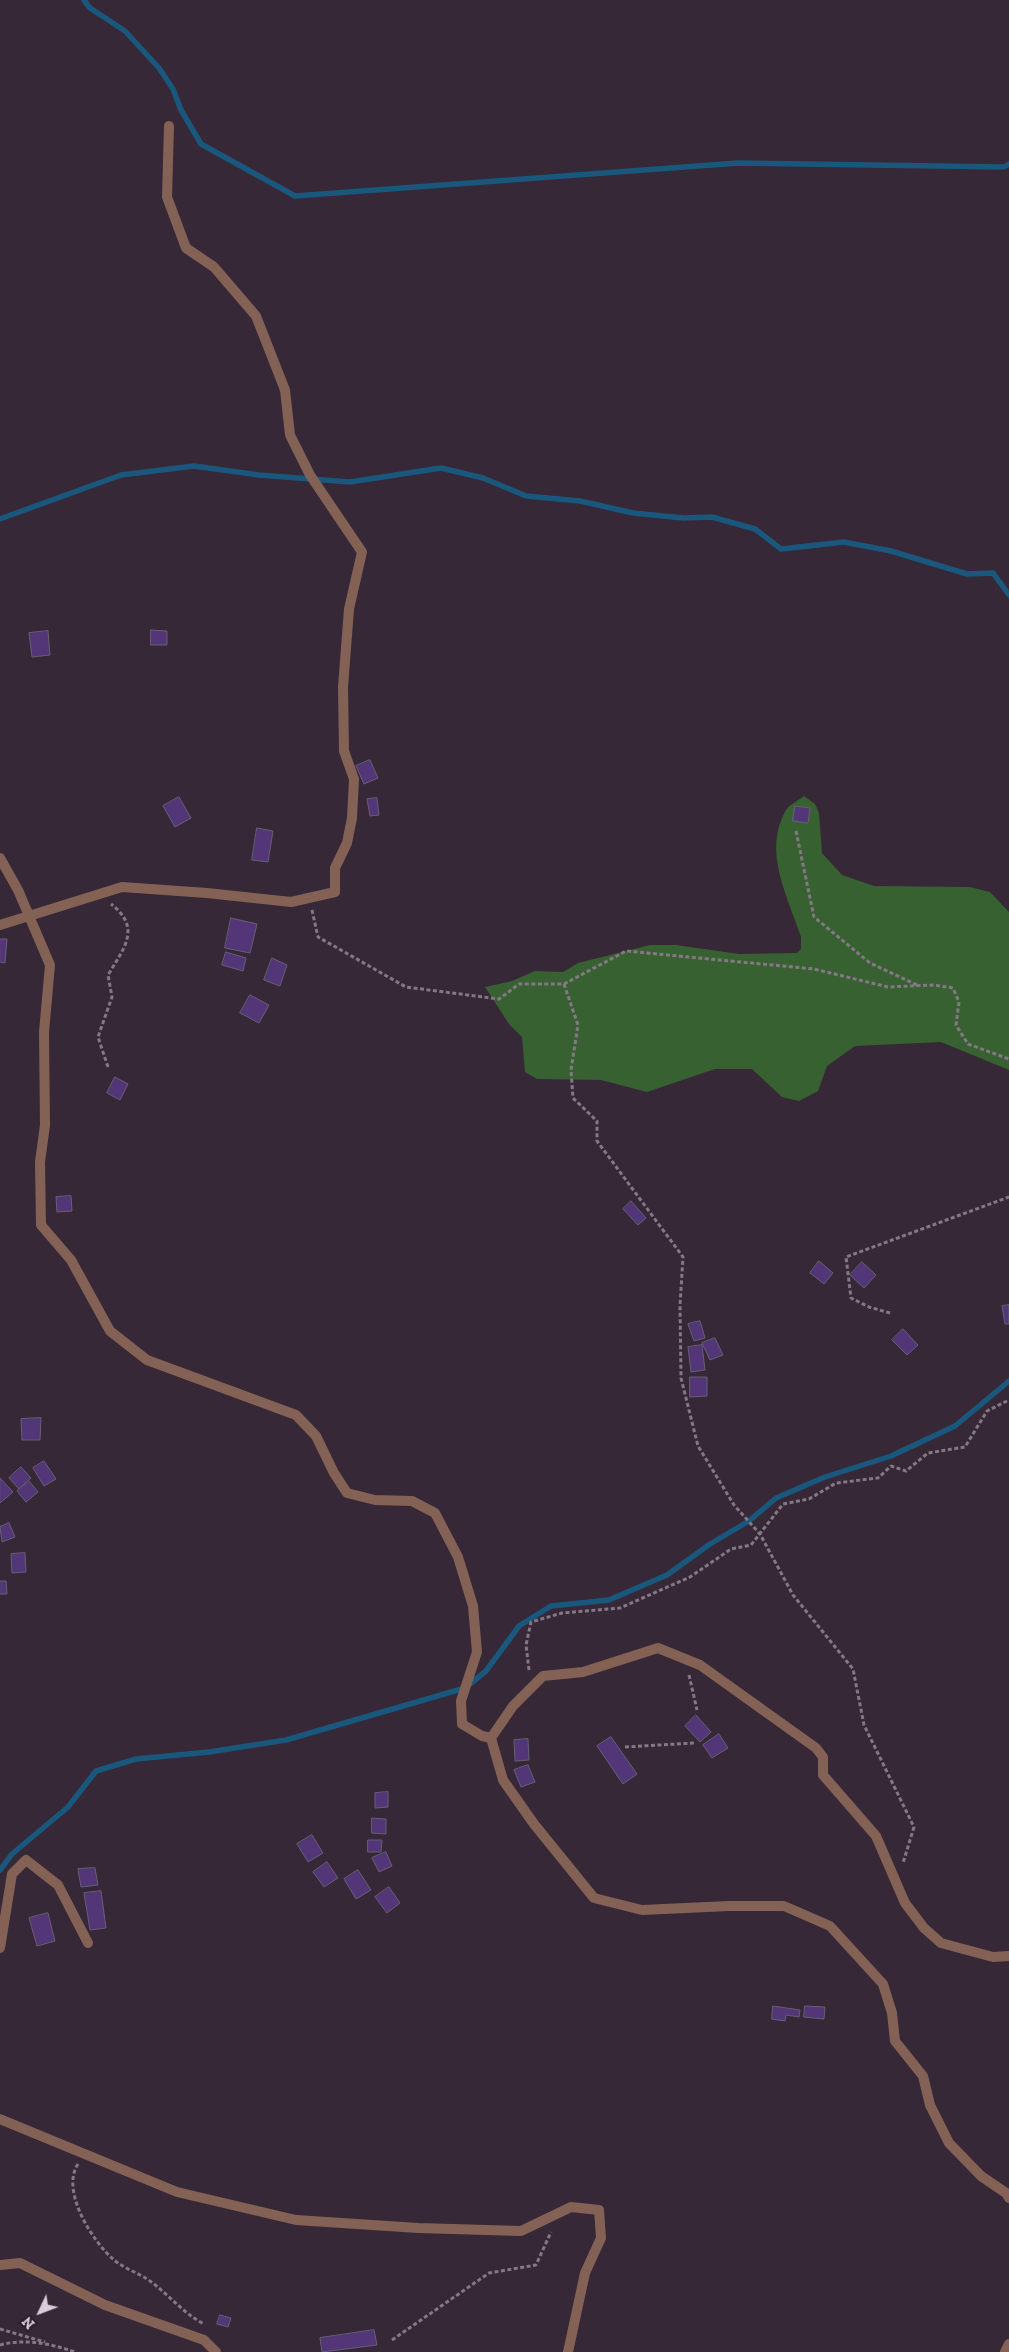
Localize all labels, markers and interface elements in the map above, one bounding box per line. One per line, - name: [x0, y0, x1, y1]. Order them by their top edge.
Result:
- north arrow: [15, 2287, 65, 2337]
- text: N: [19, 2313, 39, 2332]

